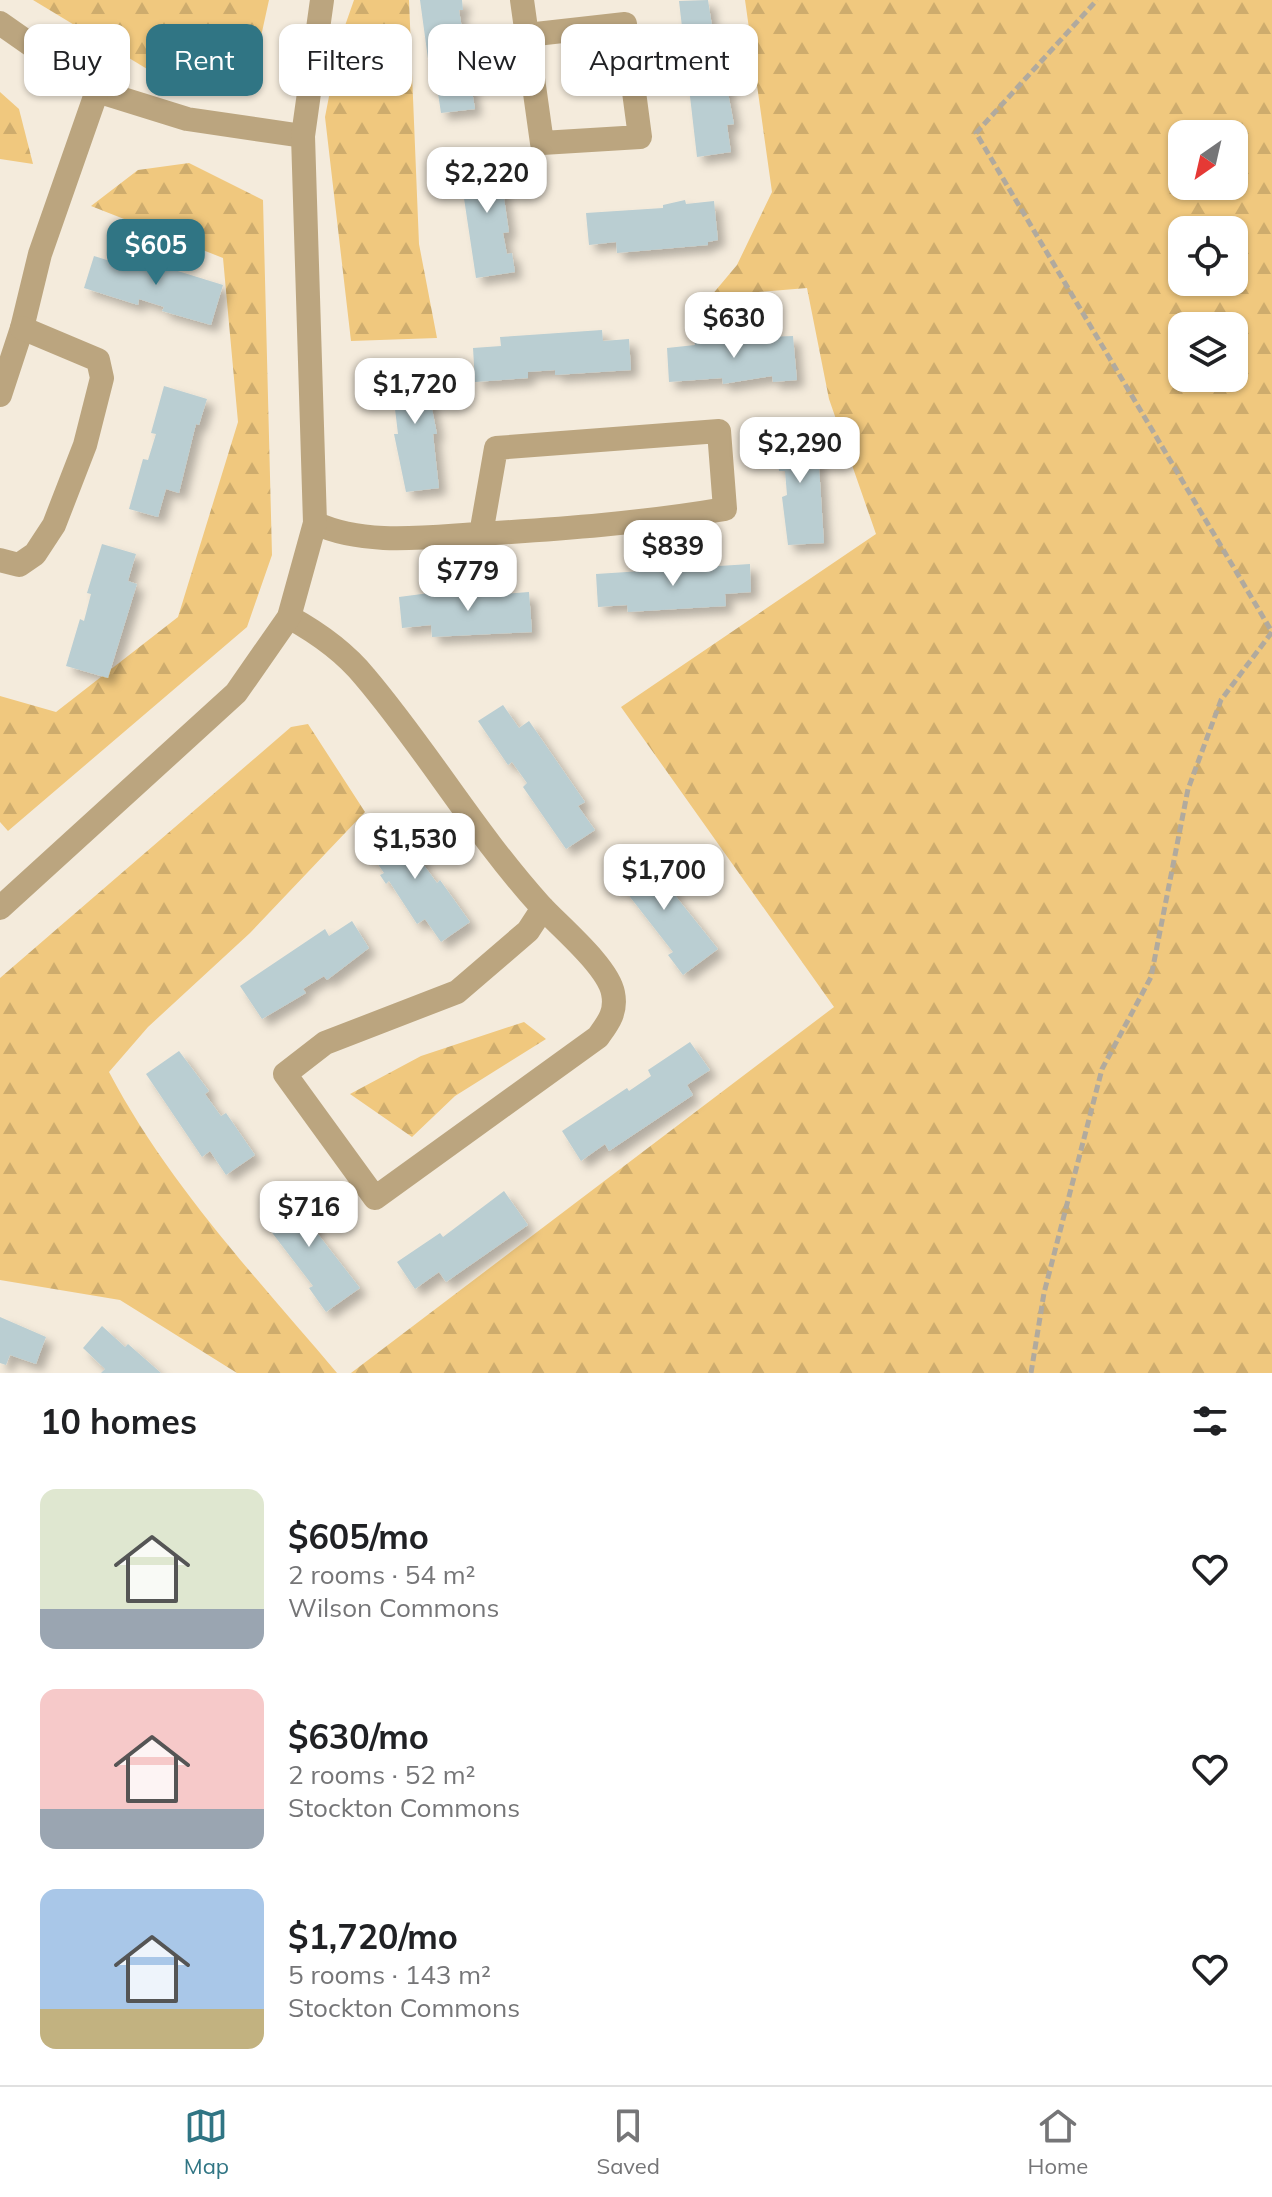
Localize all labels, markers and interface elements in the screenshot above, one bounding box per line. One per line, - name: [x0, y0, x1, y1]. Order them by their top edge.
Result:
- chip: Buy: [24, 24, 130, 96]
- chip: Rent: [146, 24, 263, 96]
- chip: Filters: [279, 24, 412, 96]
- chip: New: [428, 24, 545, 96]
- chip: Apartment: [561, 24, 758, 96]
- north arrow: [1168, 120, 1248, 200]
- map controls: [1168, 120, 1248, 392]
- pin: $2,220: [422, 147, 552, 215]
- text: $2,220: [445, 156, 529, 189]
- button: locate: [1168, 216, 1248, 296]
- pin: $605: [109, 219, 203, 287]
- text: $605: [125, 228, 187, 261]
- pin: $630: [687, 292, 781, 360]
- text: $630: [703, 301, 765, 334]
- button: layers: [1168, 312, 1248, 392]
- pin: $1,720: [350, 358, 480, 426]
- text: $1,720: [373, 367, 457, 400]
- pin: $2,290: [735, 417, 865, 485]
- text: $2,290: [758, 426, 842, 459]
- pin: $839: [626, 520, 720, 588]
- text: $839: [642, 529, 704, 562]
- pin: $779: [421, 545, 515, 613]
- text: $779: [437, 554, 499, 587]
- pin: $1,530: [350, 813, 480, 881]
- text: $1,530: [373, 822, 457, 855]
- pin: $1,700: [599, 844, 729, 912]
- text: $1,700: [622, 853, 706, 886]
- pin: $716: [262, 1181, 356, 1249]
- text: $716: [278, 1190, 340, 1223]
- icon: filters: [1188, 1399, 1232, 1443]
- text: 10 homes: [40, 1400, 197, 1443]
- text: $605/mo: [288, 1515, 429, 1558]
- icon: home: [104, 1521, 200, 1617]
- icon: heart: [1188, 1547, 1232, 1591]
- text: 2 rooms · 54 m²: [288, 1558, 475, 1591]
- text: Wilson Commons: [288, 1591, 499, 1624]
- text: $630/mo: [288, 1715, 429, 1758]
- icon: home: [104, 1721, 200, 1817]
- icon: heart: [1188, 1747, 1232, 1791]
- text: 2 rooms · 52 m²: [288, 1758, 475, 1791]
- text: Stockton Commons: [288, 1791, 520, 1824]
- text: $1,720/mo: [288, 1915, 458, 1958]
- icon: home: [104, 1921, 200, 2017]
- icon: heart: [1188, 1947, 1232, 1991]
- text: 5 rooms · 143 m²: [288, 1958, 491, 1991]
- text: Stockton Commons: [288, 1991, 520, 2024]
- tab: Map: [184, 2104, 229, 2180]
- tab: Saved: [597, 2104, 660, 2180]
- tab: Home: [1028, 2104, 1088, 2180]

